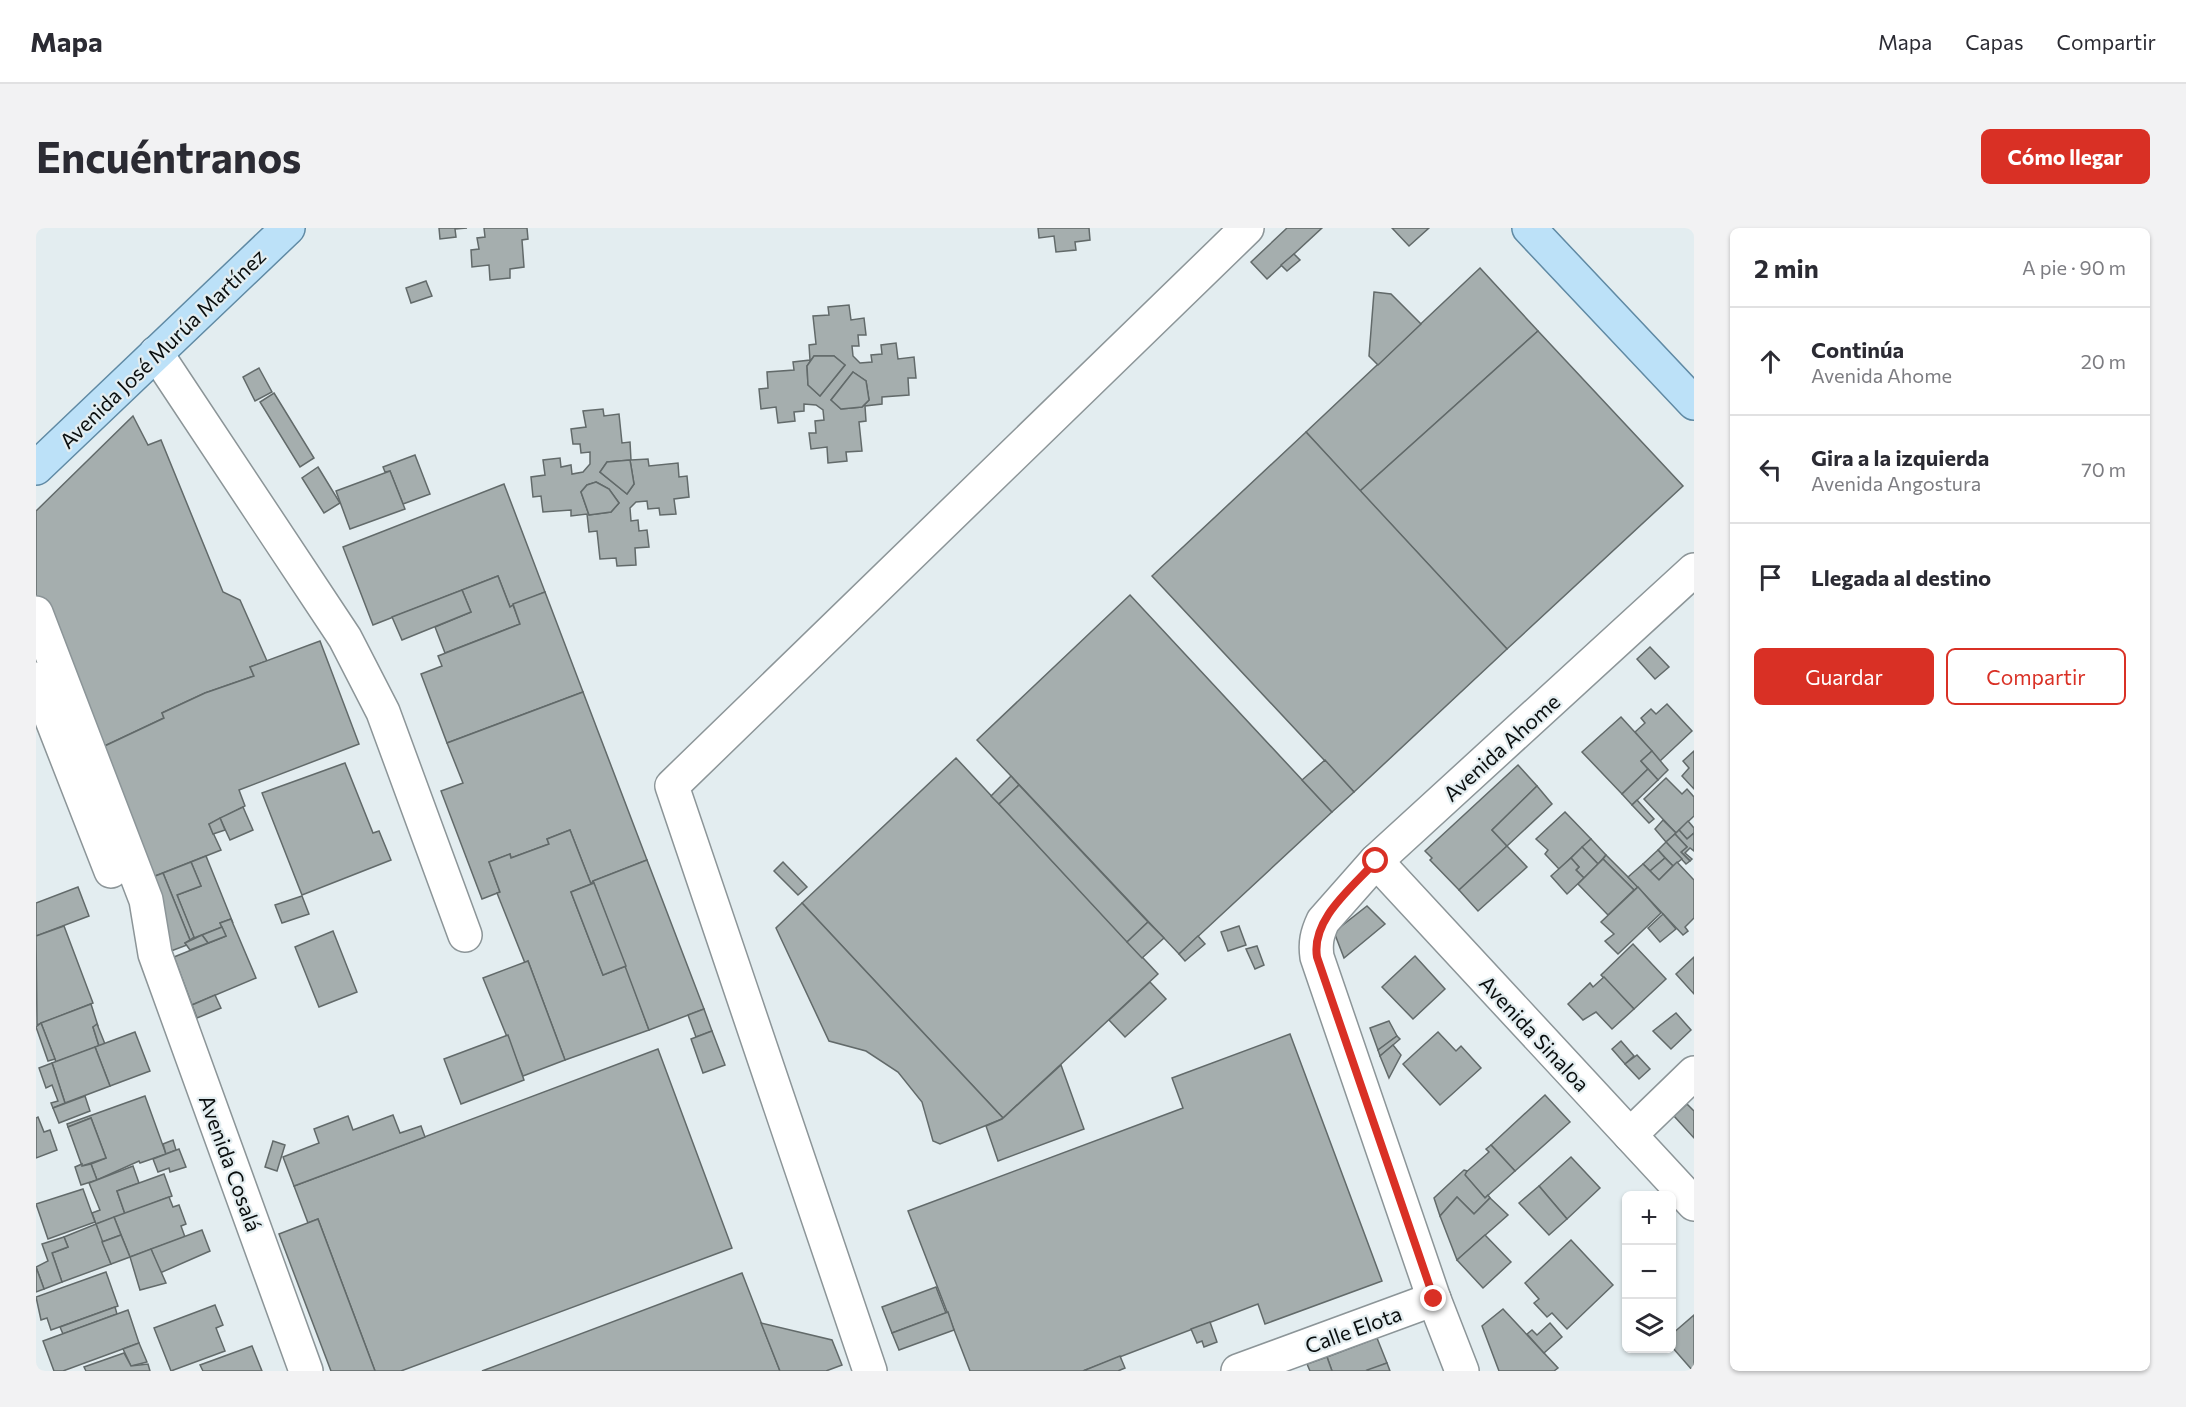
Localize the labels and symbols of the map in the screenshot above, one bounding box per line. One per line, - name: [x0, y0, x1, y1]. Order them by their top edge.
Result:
- street label: Avenida José Murúa Martínez: [54, 243, 270, 453]
- street label: Avenida Ahome: [1438, 688, 1564, 806]
- route start: [1362, 847, 1388, 873]
- street label: Avenida Sinaloa: [1475, 970, 1595, 1096]
- street label: Avenida Cosalá: [195, 1091, 267, 1235]
- route end: [1420, 1285, 1446, 1311]
- street label: Calle Elota: [1301, 1300, 1405, 1358]

